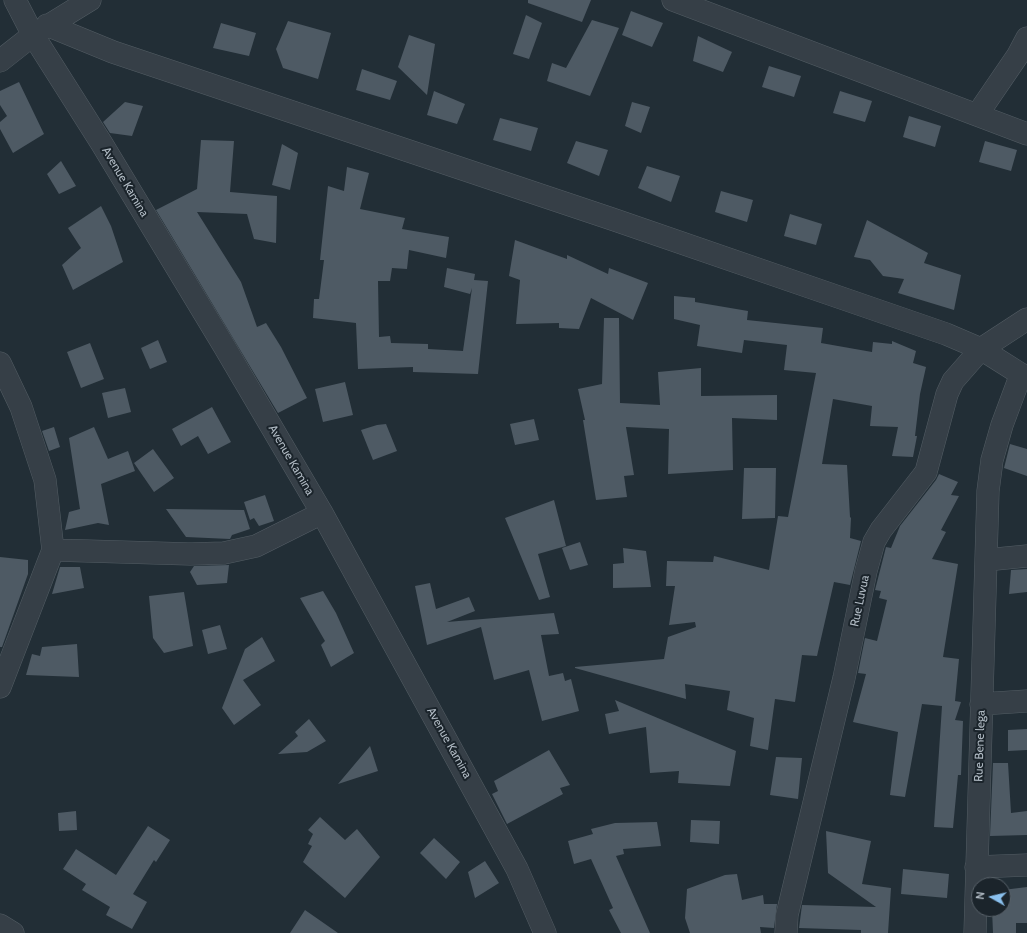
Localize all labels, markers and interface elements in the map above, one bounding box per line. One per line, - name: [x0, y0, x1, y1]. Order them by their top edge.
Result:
- street label: Avenue Kamina: [99, 145, 151, 219]
- street label: Avenue Kamina: [265, 422, 317, 498]
- street label: Rue Luvua: [848, 574, 872, 628]
- street label: Avenue Kamina: [424, 705, 474, 781]
- street label: Rue Bene lega: [972, 710, 988, 782]
- north arrow: [971, 877, 1011, 917]
- text: N: [973, 891, 988, 900]

